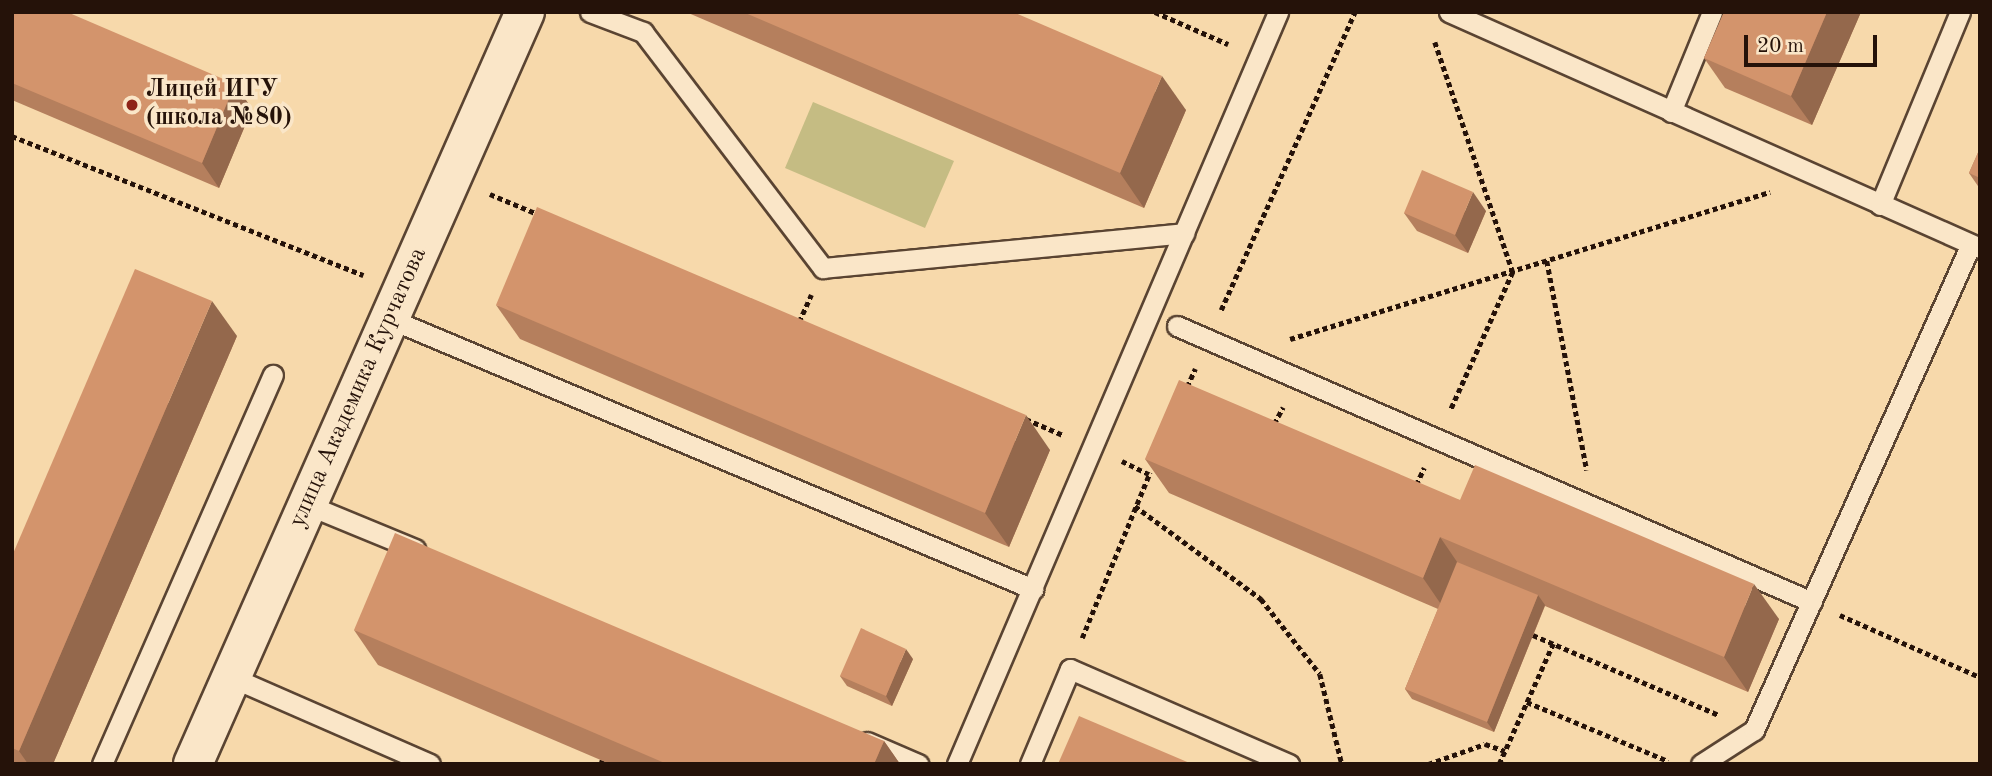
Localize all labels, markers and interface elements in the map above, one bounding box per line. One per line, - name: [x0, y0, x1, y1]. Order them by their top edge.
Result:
- scale bar: [1747, 21, 1880, 65]
- text: 20 m: [1757, 36, 1804, 57]
- place label: Лицей ИГУ (школа №80): [146, 77, 292, 133]
- marker: Лицей ИГУ (школа №80): [124, 97, 140, 113]
- street label: улица Академика Курчатова: [284, 243, 434, 533]

